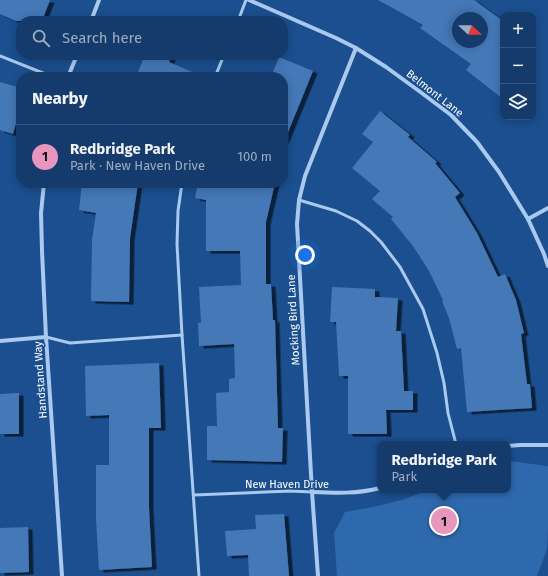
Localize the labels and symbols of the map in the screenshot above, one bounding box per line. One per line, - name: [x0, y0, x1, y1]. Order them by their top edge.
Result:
- north arrow: [452, 12, 488, 48]
- street label: Belmont Lane: [404, 67, 466, 120]
- your location: [295, 245, 315, 265]
- street label: Mocking Bird Lane: [285, 274, 302, 366]
- street label: Handstand Way: [31, 340, 50, 419]
- street label: New Haven Drive: [245, 478, 329, 491]
- pin: 1: [431, 506, 457, 536]

